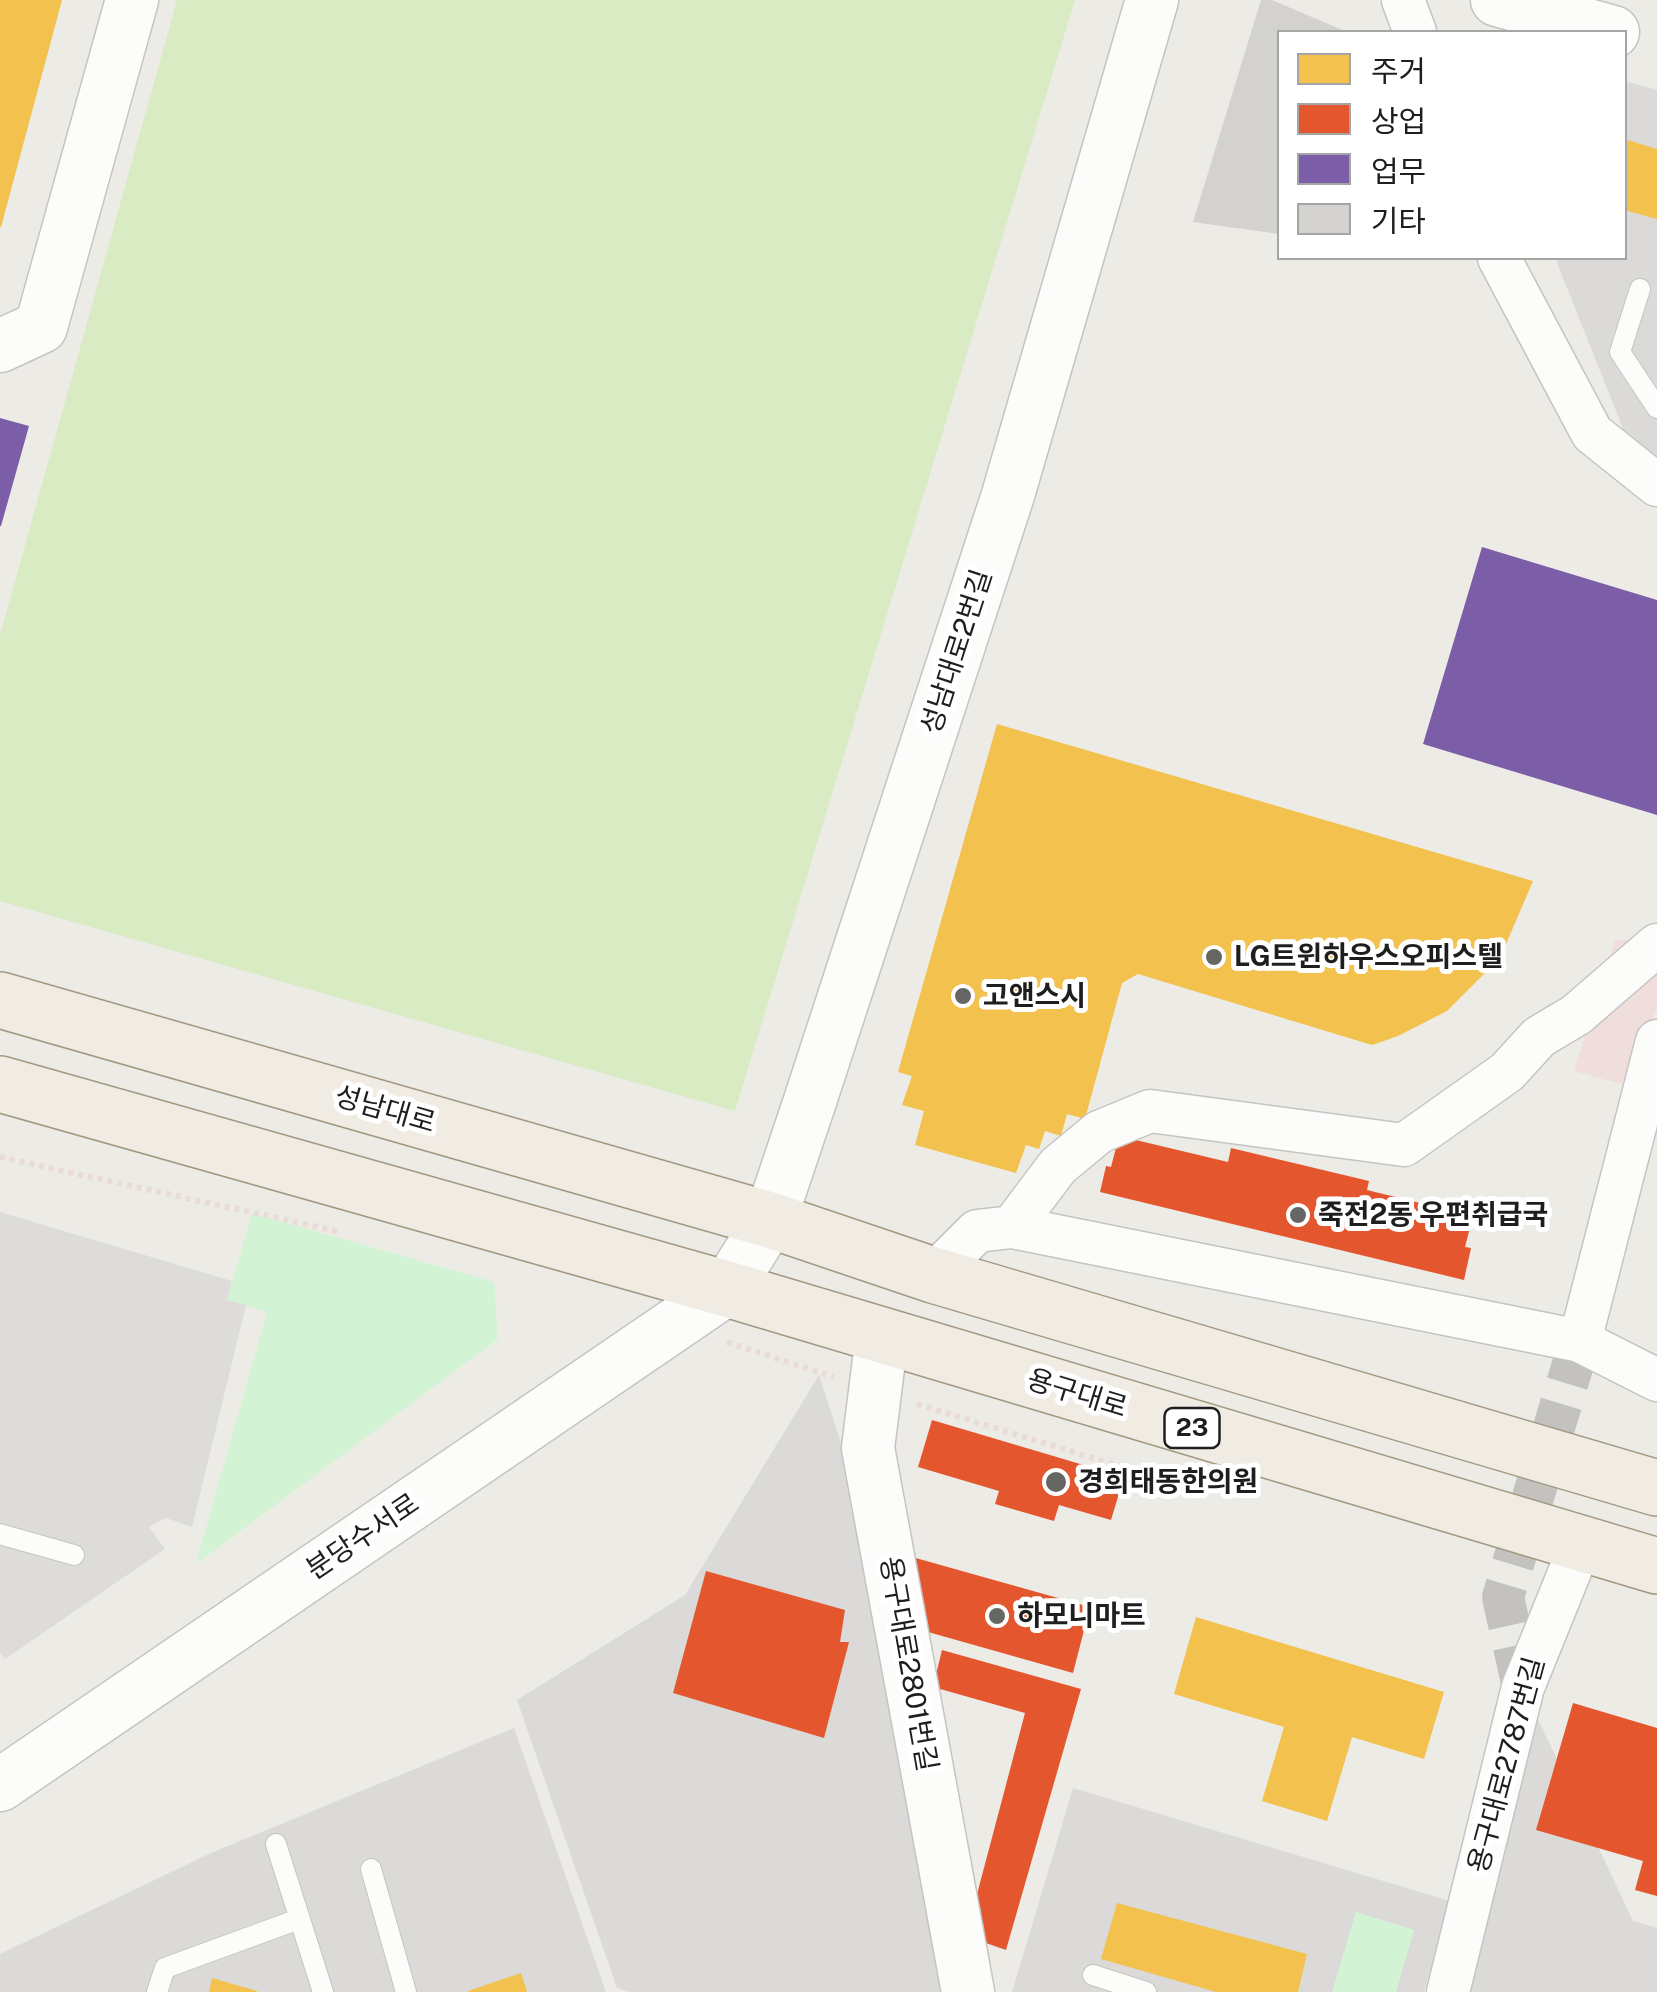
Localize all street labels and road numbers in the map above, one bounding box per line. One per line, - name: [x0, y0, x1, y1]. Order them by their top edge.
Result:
- street label: 성남대로2번길: [915, 565, 999, 739]
- street label: 성남대로: [331, 1080, 439, 1140]
- street label: 용구대로: [1023, 1363, 1131, 1425]
- road number: 23: [1164, 1408, 1220, 1448]
- street label: 분당수서로: [300, 1487, 426, 1587]
- street label: 용구대로2801번길: [873, 1554, 943, 1774]
- street label: 용구대로2787번길: [1462, 1653, 1552, 1877]

